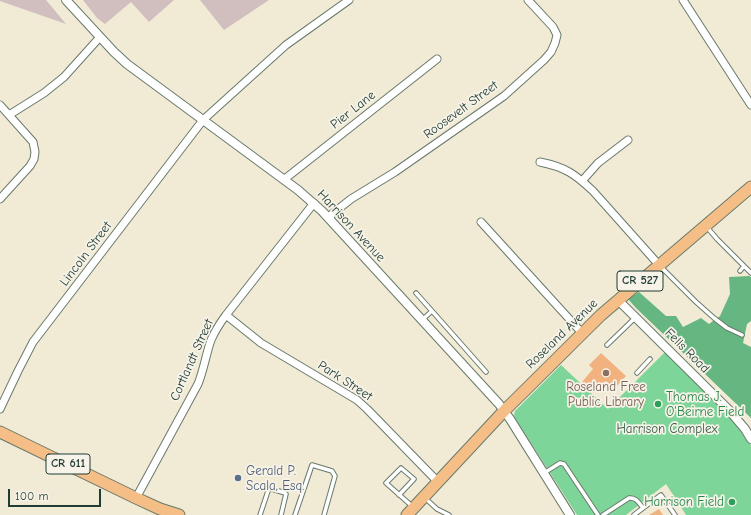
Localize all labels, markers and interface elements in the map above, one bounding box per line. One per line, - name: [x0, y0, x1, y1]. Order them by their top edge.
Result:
- street label: Roosevelt Street: [421, 78, 501, 142]
- street label: Pier Lane: [327, 88, 379, 132]
- street label: Harrison Avenue: [314, 187, 388, 265]
- street label: Lincoln Street: [57, 219, 115, 289]
- road number: CR 527: [617, 271, 663, 291]
- street label: Roseland Avenue: [523, 296, 601, 372]
- street label: Cortlandt Street: [167, 317, 217, 403]
- street label: Fells Road: [661, 325, 713, 377]
- street label: Park Street: [315, 358, 375, 404]
- marker: Roseland Free Public Library: [601, 368, 611, 378]
- place label: Roseland Free Public Library: [566, 379, 646, 410]
- place label: Thomas J. O'Beirne Field: [666, 389, 744, 420]
- marker: Thomas J. O'Beirne Field: [653, 399, 663, 409]
- park label: Harrison Complex: [616, 421, 718, 437]
- road number: CR 611: [46, 454, 90, 474]
- place label: Gerald P. Scala, Esq.: [246, 463, 304, 494]
- marker: Gerald P. Scala, Esq.: [233, 473, 243, 483]
- scale bar: [10, 481, 103, 507]
- text: 100 m: [15, 489, 48, 503]
- place label: Harrison Field: [644, 494, 724, 510]
- marker: Harrison Field: [727, 497, 737, 507]

